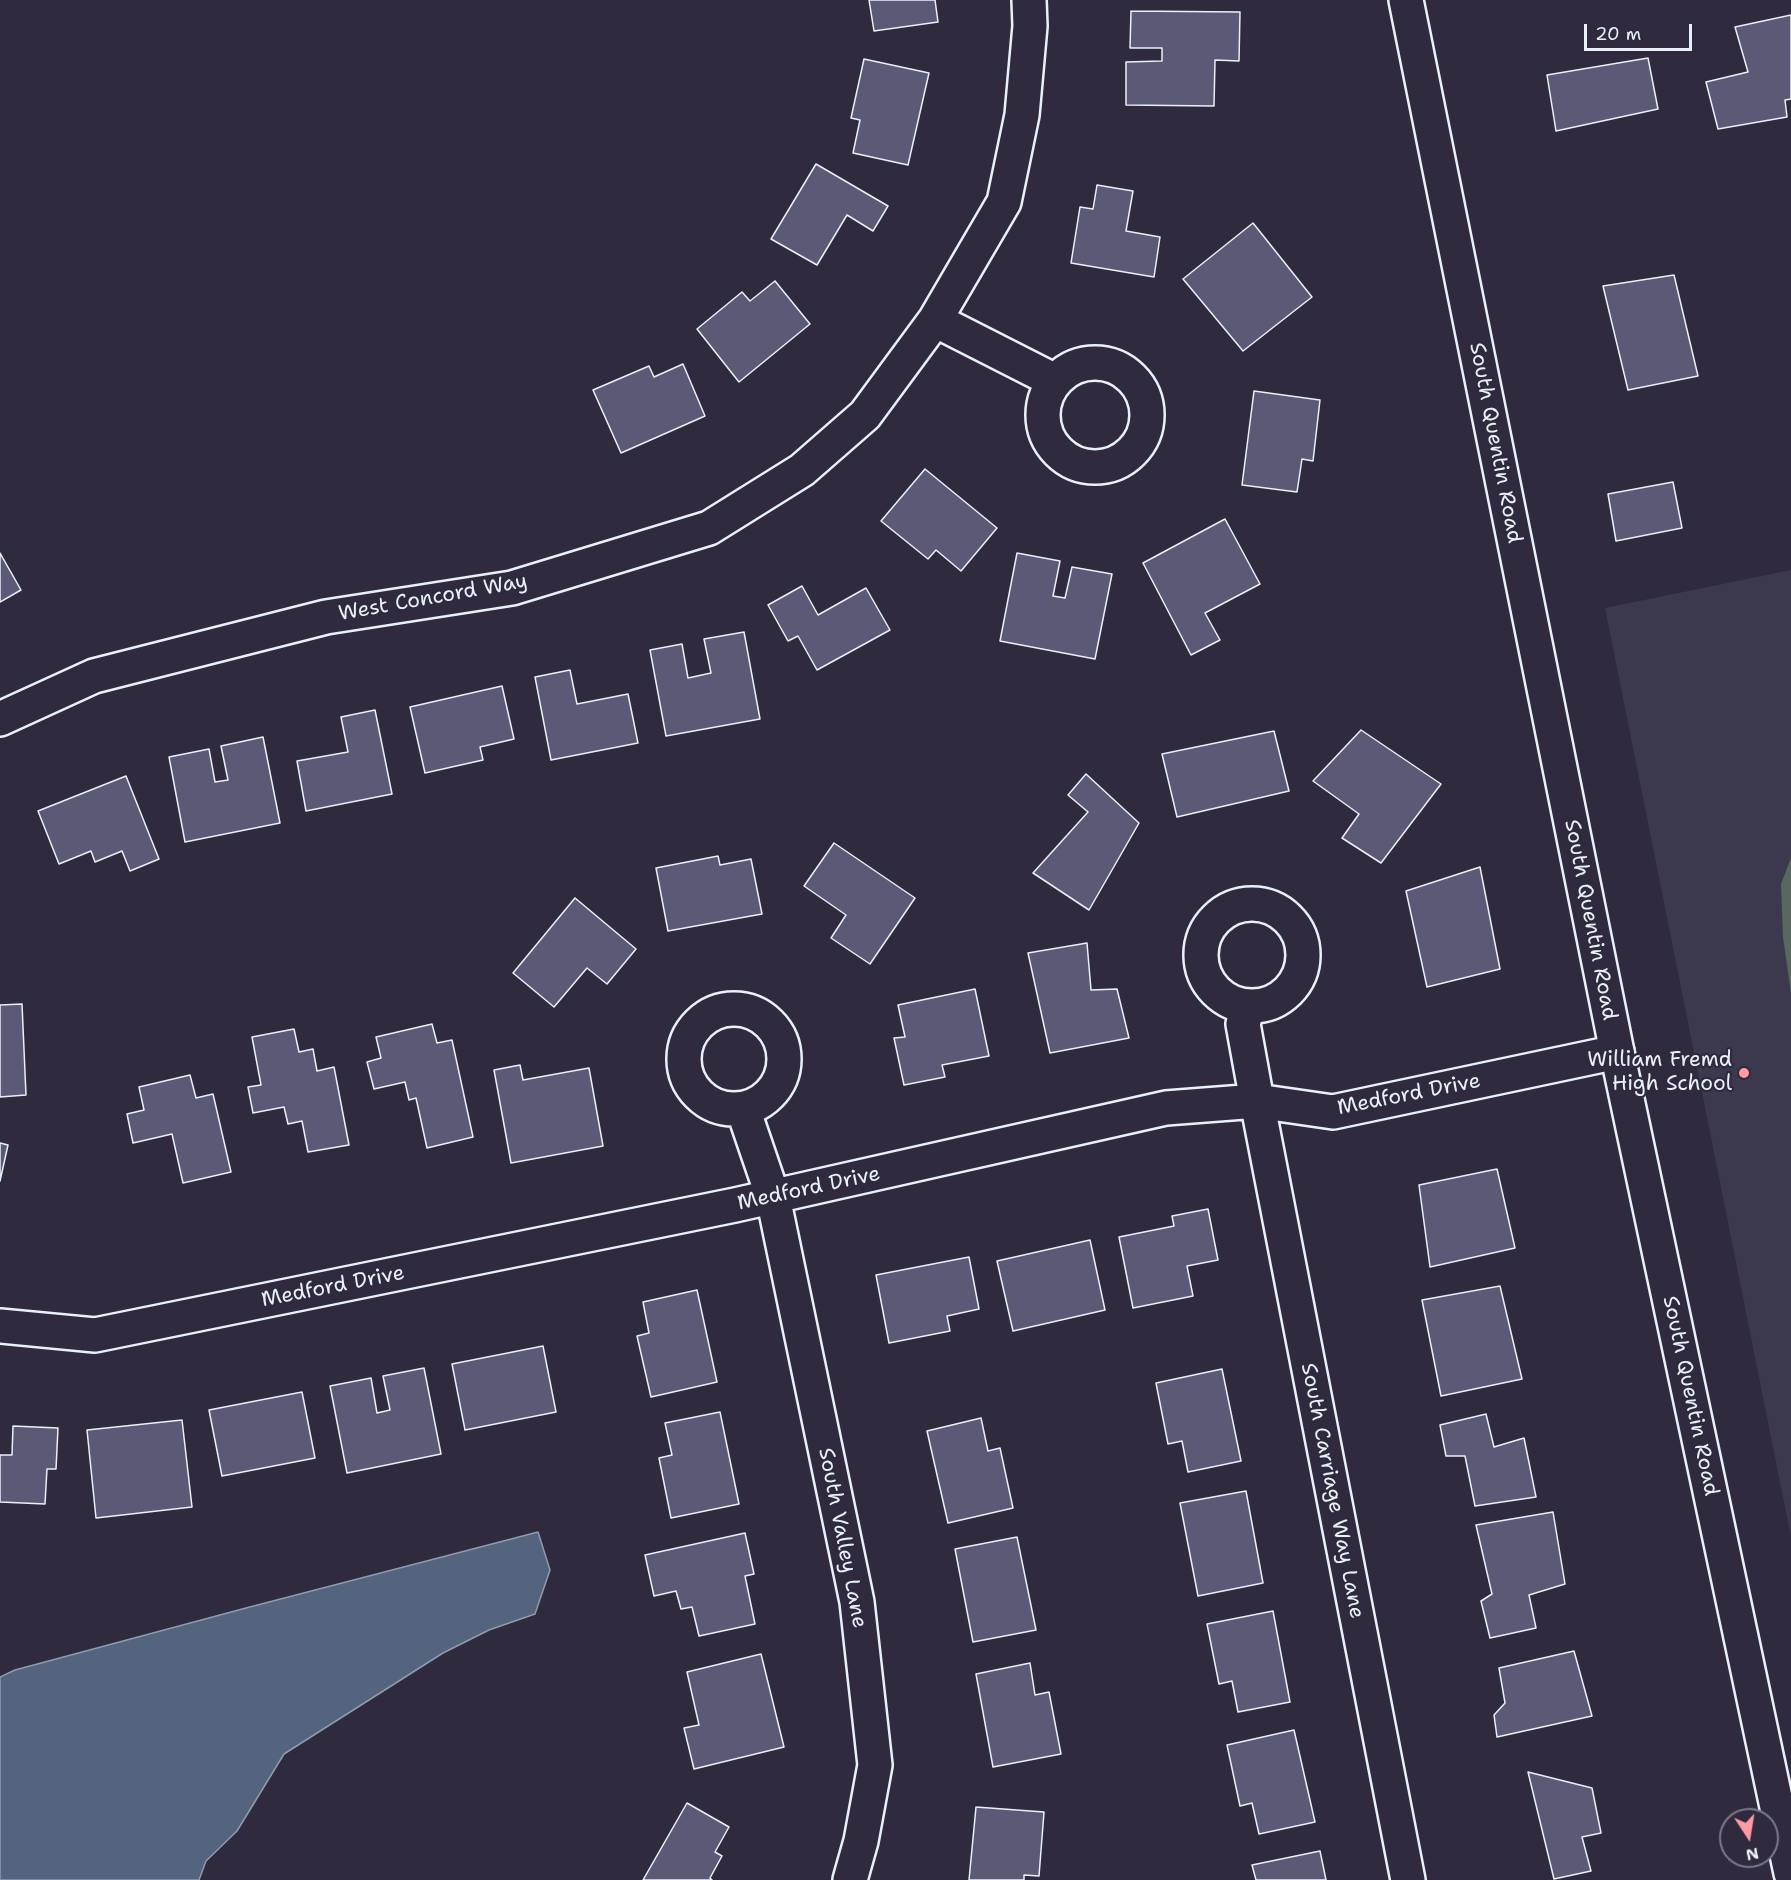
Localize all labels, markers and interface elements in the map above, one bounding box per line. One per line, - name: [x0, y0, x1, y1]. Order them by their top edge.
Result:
- scale bar: [1587, 12, 1695, 50]
- text: 20 m: [1595, 22, 1641, 46]
- street label: South Quentin Road: [1463, 341, 1527, 545]
- street label: West Concord Way: [337, 569, 529, 627]
- street label: South Quentin Road: [1558, 818, 1622, 1022]
- place label: William Fremd High School: [1587, 1048, 1732, 1098]
- marker: William Fremd High School: [1737, 1066, 1751, 1080]
- street label: Medford Drive: [1335, 1069, 1483, 1121]
- street label: Medford Drive: [735, 1162, 883, 1216]
- street label: Medford Drive: [259, 1261, 407, 1313]
- street label: South Quentin Road: [1656, 1294, 1724, 1498]
- street label: South Carriage Way Lane: [1295, 1361, 1369, 1621]
- street label: South Valley Lane: [812, 1446, 872, 1630]
- north arrow: [1719, 1808, 1779, 1868]
- text: N: [1744, 1843, 1761, 1866]

